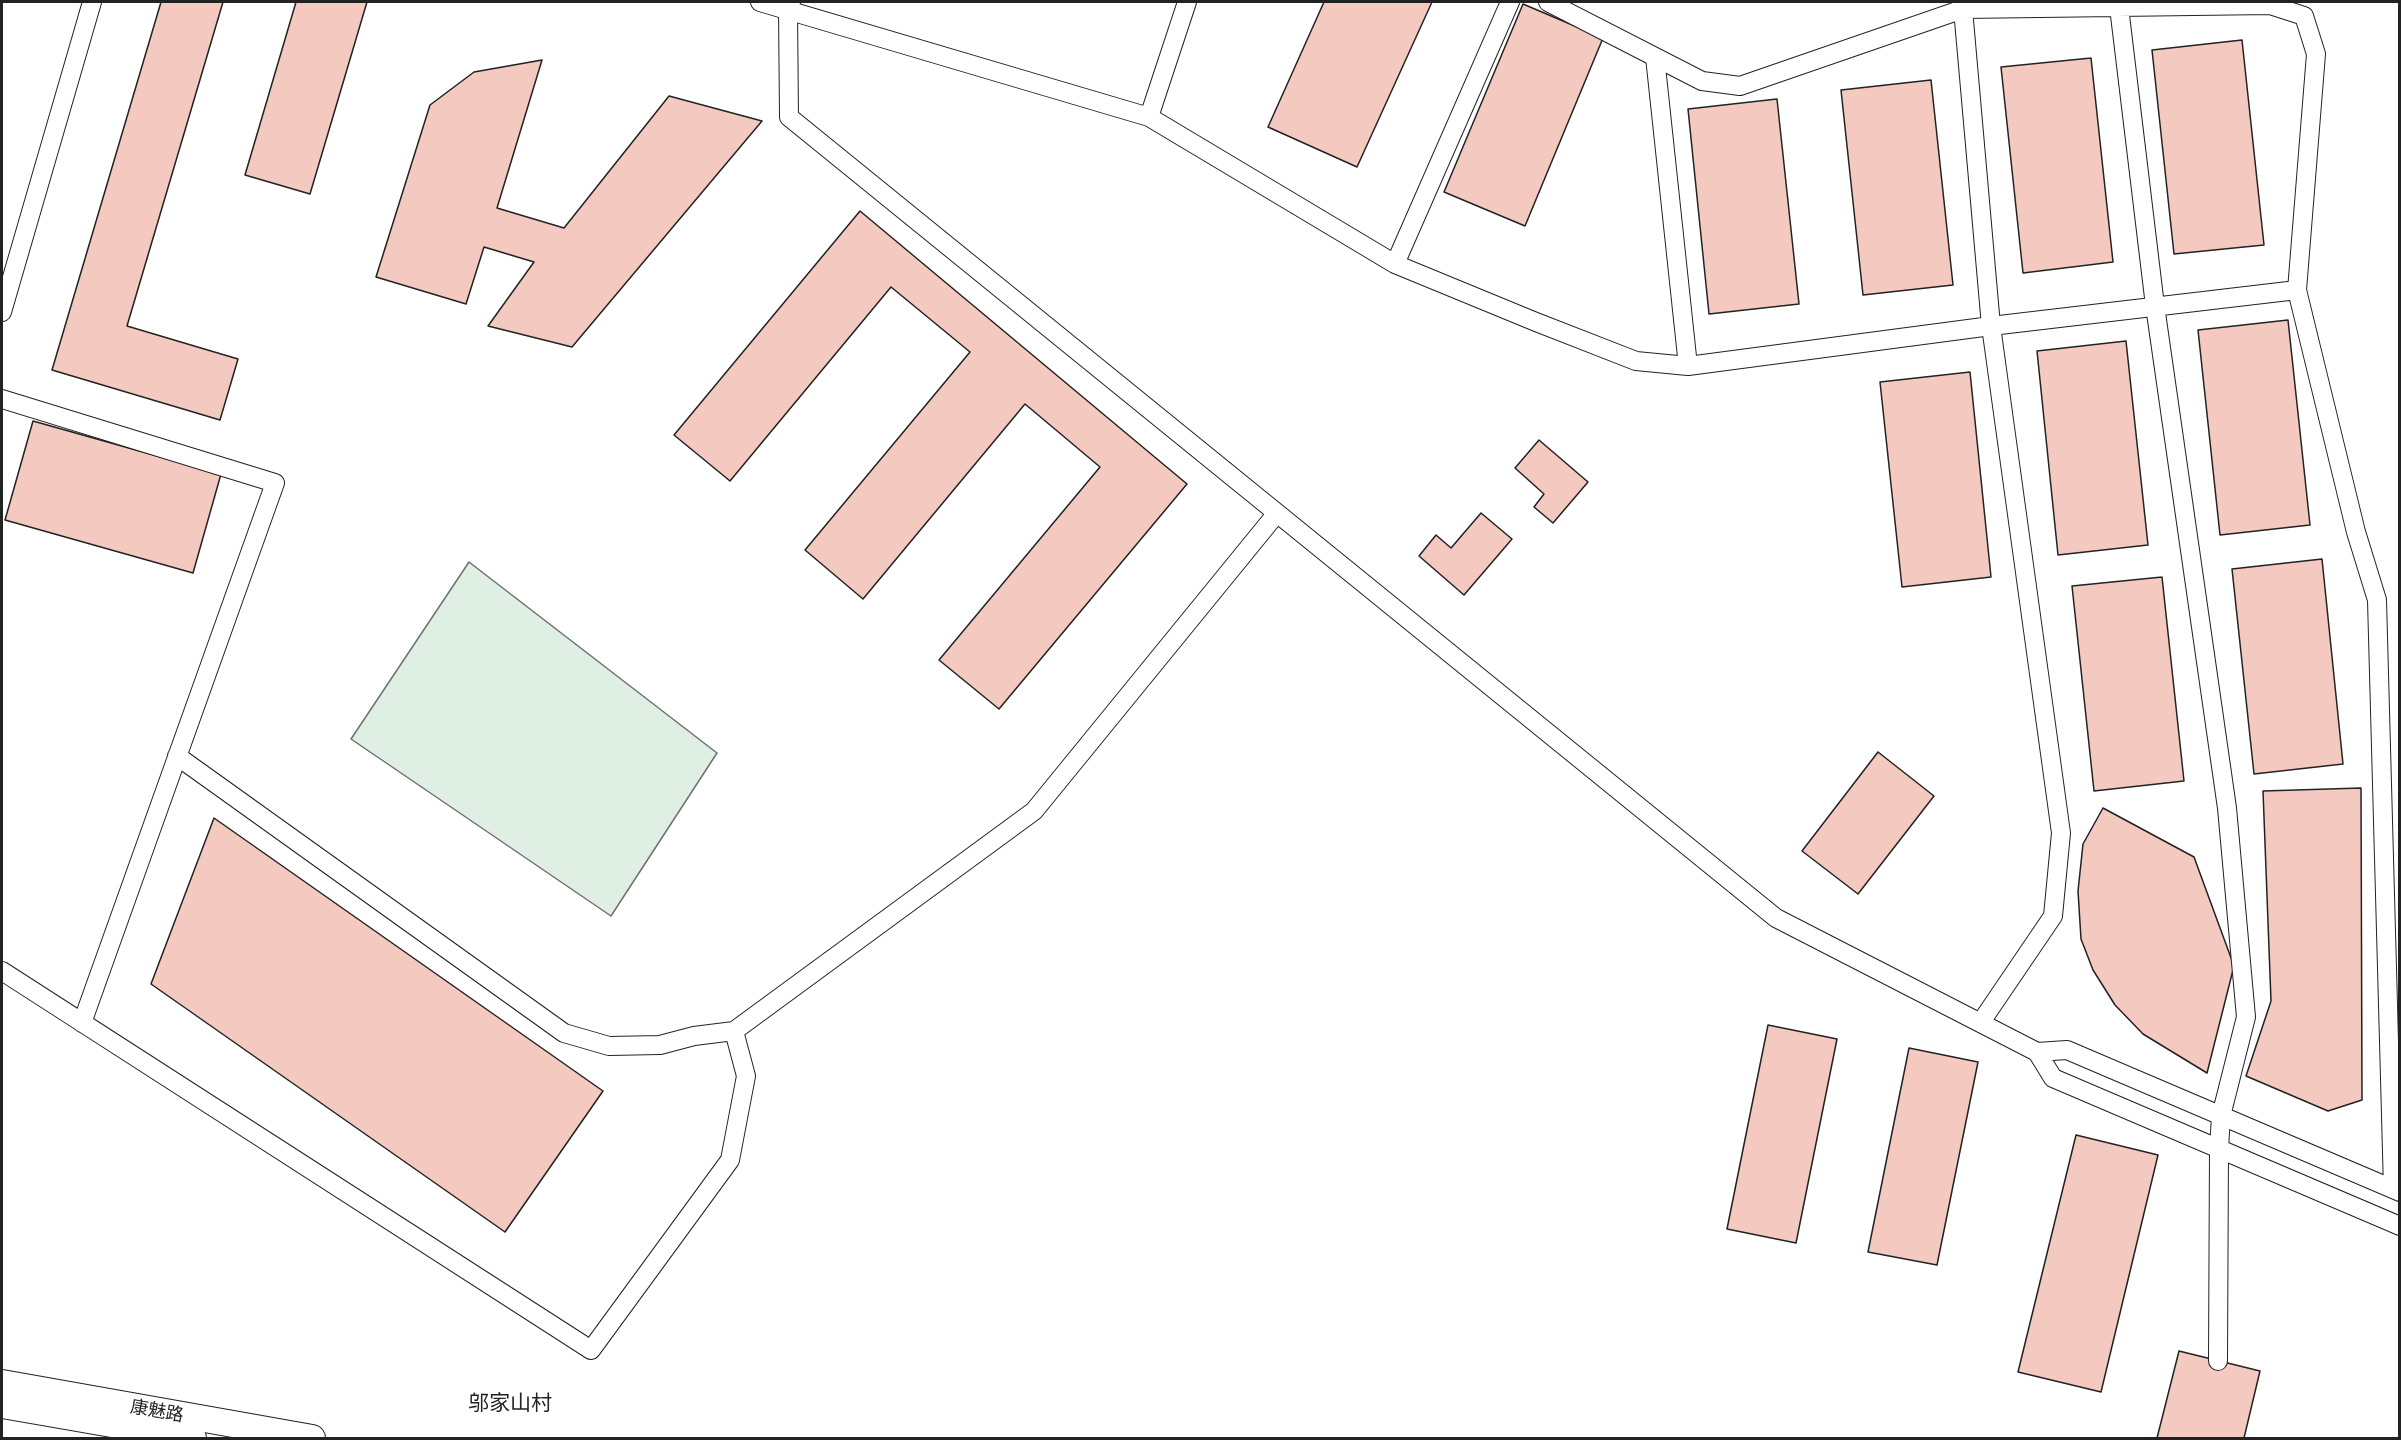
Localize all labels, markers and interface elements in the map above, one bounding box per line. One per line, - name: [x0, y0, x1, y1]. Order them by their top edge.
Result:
- district label: 邬家山村: [468, 1390, 552, 1416]
- street label: 康魅路: [129, 1396, 185, 1426]

